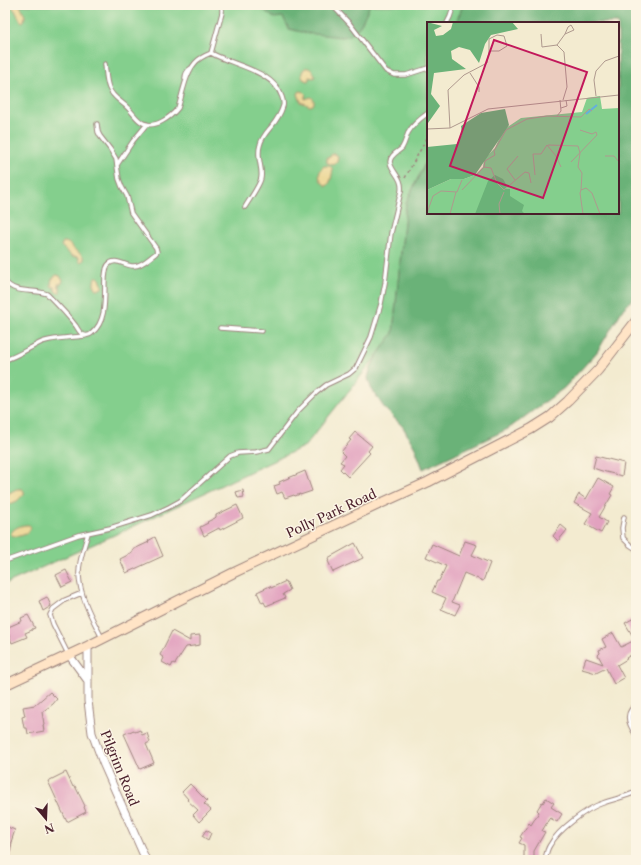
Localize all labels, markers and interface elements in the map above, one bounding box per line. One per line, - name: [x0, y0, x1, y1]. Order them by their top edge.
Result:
- inset map: [427, 22, 619, 214]
- street label: Polly Park Road: [283, 485, 379, 541]
- street label: Pilgrim Road: [98, 728, 143, 808]
- north arrow: [26, 799, 66, 839]
- text: N: [42, 820, 56, 837]

